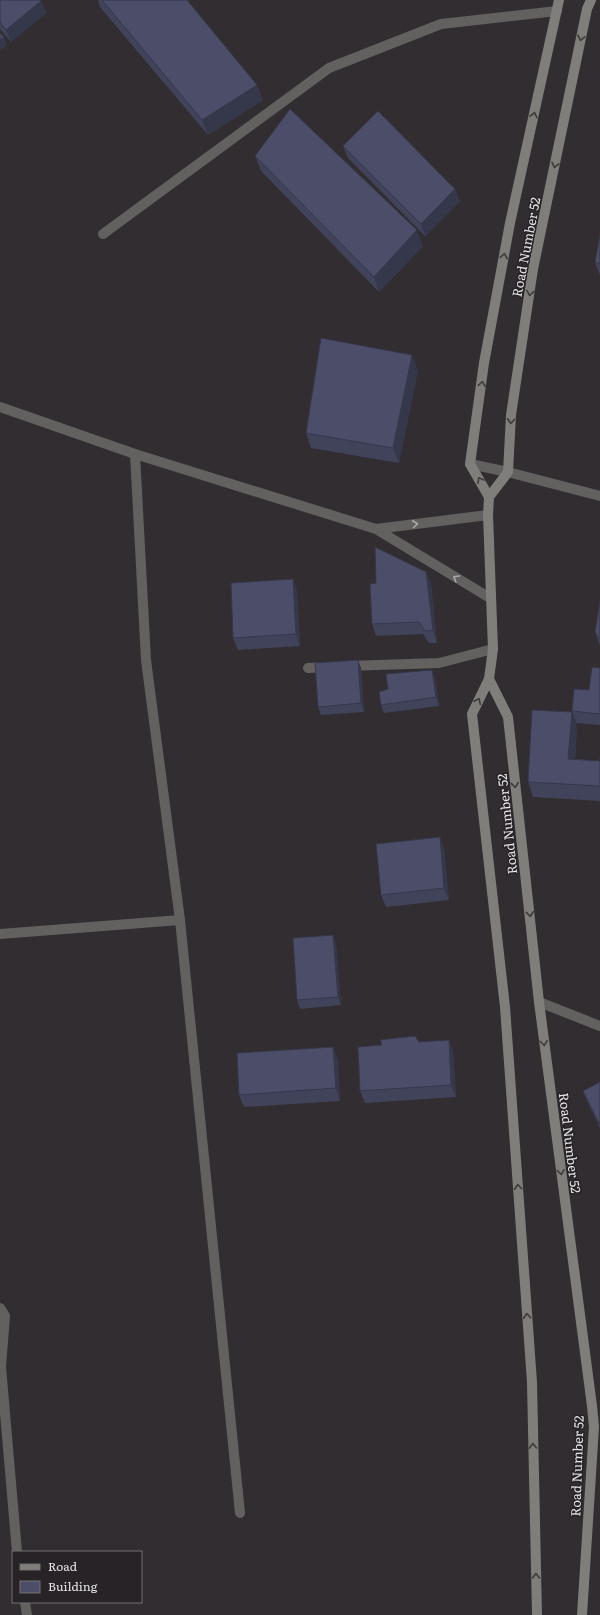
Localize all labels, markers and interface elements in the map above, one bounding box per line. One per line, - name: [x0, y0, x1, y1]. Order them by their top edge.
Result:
- one-way arrow: [578, 35, 586, 41]
- one-way arrow: [529, 112, 537, 118]
- one-way arrow: [551, 162, 559, 168]
- street label: Road Number 52: [507, 195, 545, 298]
- one-way arrow: [499, 253, 507, 259]
- one-way arrow: [526, 290, 535, 296]
- one-way arrow: [477, 381, 486, 387]
- one-way arrow: [506, 418, 515, 424]
- one-way arrow: [477, 477, 484, 484]
- one-way arrow: [412, 520, 418, 529]
- one-way arrow: [453, 575, 460, 582]
- one-way arrow: [473, 698, 481, 706]
- street label: Road Number 52: [492, 772, 521, 875]
- one-way arrow: [511, 782, 520, 788]
- one-way arrow: [525, 911, 534, 917]
- one-way arrow: [540, 1040, 549, 1046]
- street label: Road Number 52: [555, 1092, 586, 1195]
- one-way arrow: [556, 1169, 565, 1175]
- one-way arrow: [513, 1184, 522, 1190]
- one-way arrow: [523, 1313, 531, 1319]
- street label: Road Number 52: [565, 1415, 588, 1517]
- one-way arrow: [529, 1443, 537, 1449]
- legend: [12, 1551, 142, 1603]
- text: Road: [48, 1557, 78, 1575]
- one-way arrow: [532, 1573, 540, 1579]
- text: Building: [48, 1577, 98, 1595]

